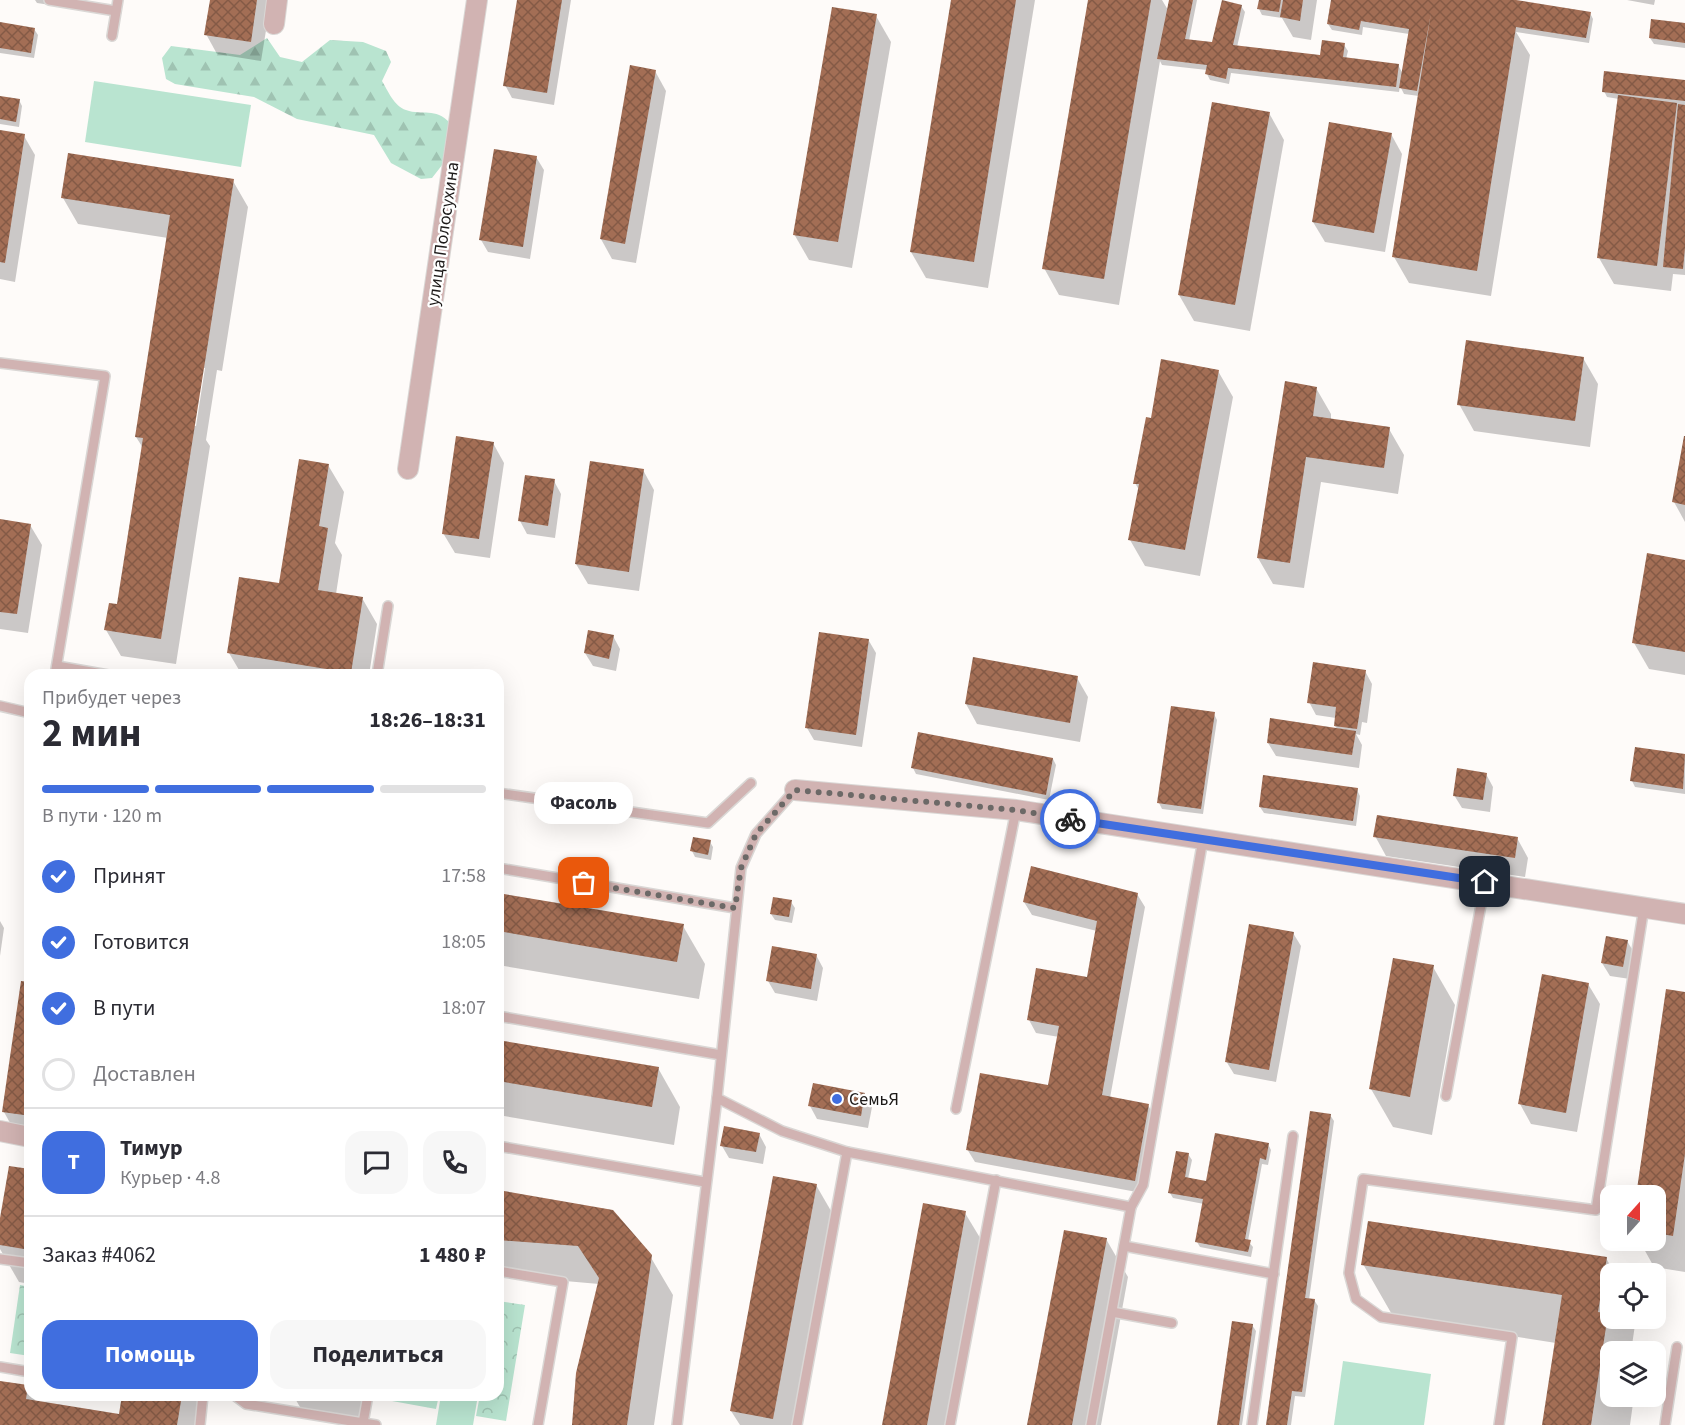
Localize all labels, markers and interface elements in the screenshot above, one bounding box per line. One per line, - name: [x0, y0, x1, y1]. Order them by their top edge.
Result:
- street label: улица Полосухина: [421, 160, 465, 308]
- text: Прибудет через: [42, 684, 181, 712]
- text: 18:26–18:31: [369, 704, 486, 736]
- text: 2 мин: [42, 706, 142, 762]
- callout: Фасоль: [534, 781, 634, 823]
- text: Фасоль: [550, 789, 617, 817]
- courier: [1040, 789, 1100, 849]
- text: В пути · 120 m: [42, 802, 162, 830]
- icon: bike: [1054, 803, 1087, 836]
- pin: [1459, 856, 1510, 907]
- pin: [558, 857, 609, 908]
- icon: check: [42, 860, 75, 893]
- text: Принят: [93, 860, 166, 892]
- text: 17:58: [441, 862, 486, 890]
- icon: home: [1468, 865, 1501, 898]
- icon: bag: [567, 866, 600, 899]
- icon: check: [42, 926, 75, 959]
- text: Готовится: [93, 926, 190, 958]
- text: 18:05: [441, 928, 486, 956]
- icon: check: [42, 992, 75, 1025]
- text: В пути: [93, 992, 155, 1024]
- text: 18:07: [441, 994, 486, 1022]
- text: Доставлен: [93, 1058, 196, 1090]
- place label: СемьЯ: [849, 1087, 899, 1112]
- marker: СемьЯ: [830, 1092, 844, 1106]
- button: chat: [345, 1131, 408, 1194]
- button: phone: [423, 1131, 486, 1194]
- text: Тимур: [120, 1132, 183, 1164]
- text: Т: [67, 1146, 80, 1178]
- text: Курьер · 4.8: [120, 1164, 220, 1192]
- north arrow: [1600, 1185, 1666, 1251]
- map controls: [1600, 1185, 1666, 1407]
- text: Заказ #4062: [42, 1239, 156, 1271]
- text: 1 480 ₽: [419, 1239, 486, 1271]
- button: locate: [1600, 1263, 1666, 1329]
- button: Помощь: [42, 1320, 258, 1389]
- button: Поделиться: [270, 1320, 486, 1389]
- button: layers: [1600, 1341, 1666, 1407]

